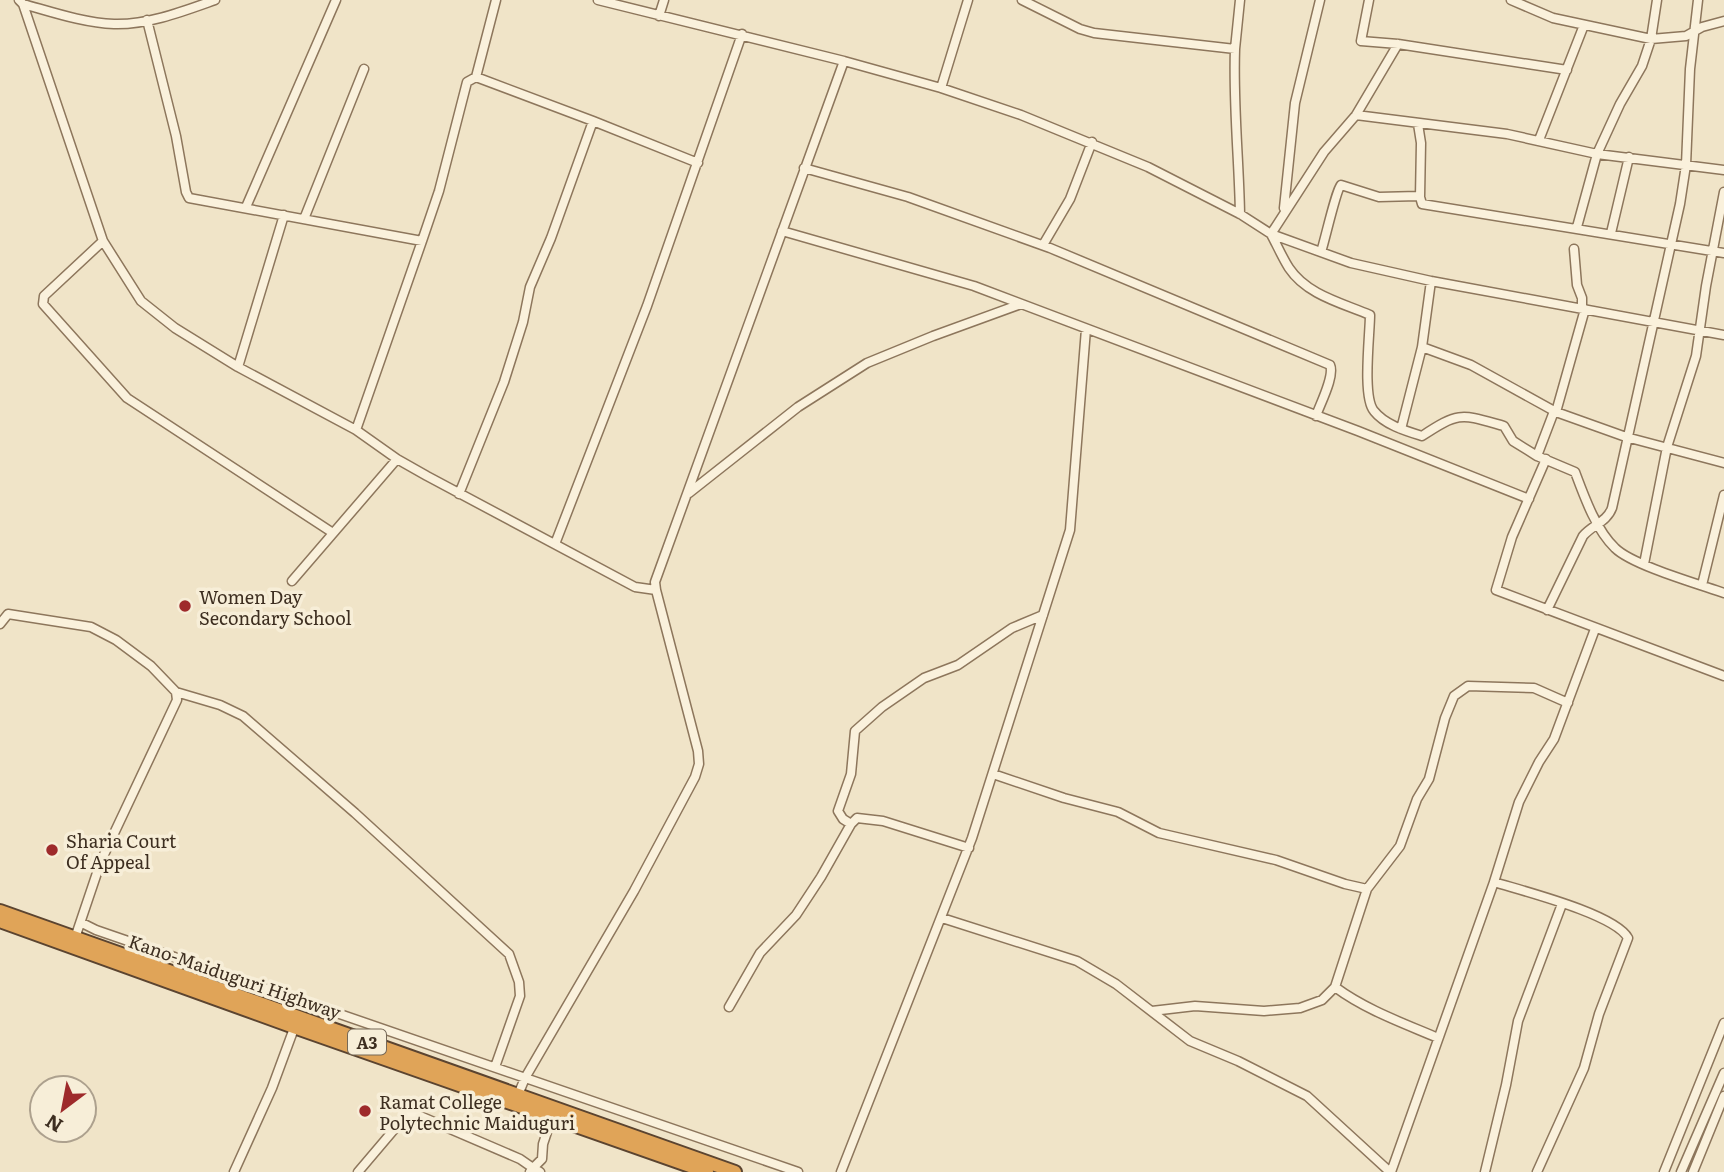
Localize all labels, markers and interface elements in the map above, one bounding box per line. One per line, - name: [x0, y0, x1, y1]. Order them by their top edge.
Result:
- place label: Women Day Secondary School: [199, 583, 351, 631]
- marker: Women Day Secondary School: [177, 598, 193, 614]
- place label: Sharia Court Of Appeal: [66, 827, 177, 875]
- marker: Sharia Court Of Appeal: [44, 842, 60, 858]
- street label: Kano-Maiduguri Highway: [125, 927, 346, 1025]
- road number: A3: [348, 1030, 386, 1054]
- north arrow: [28, 1074, 98, 1144]
- place label: Ramat College Polytechnic Maiduguri: [379, 1088, 575, 1136]
- marker: Ramat College Polytechnic Maiduguri: [357, 1103, 373, 1119]
- text: N: [39, 1108, 68, 1140]

